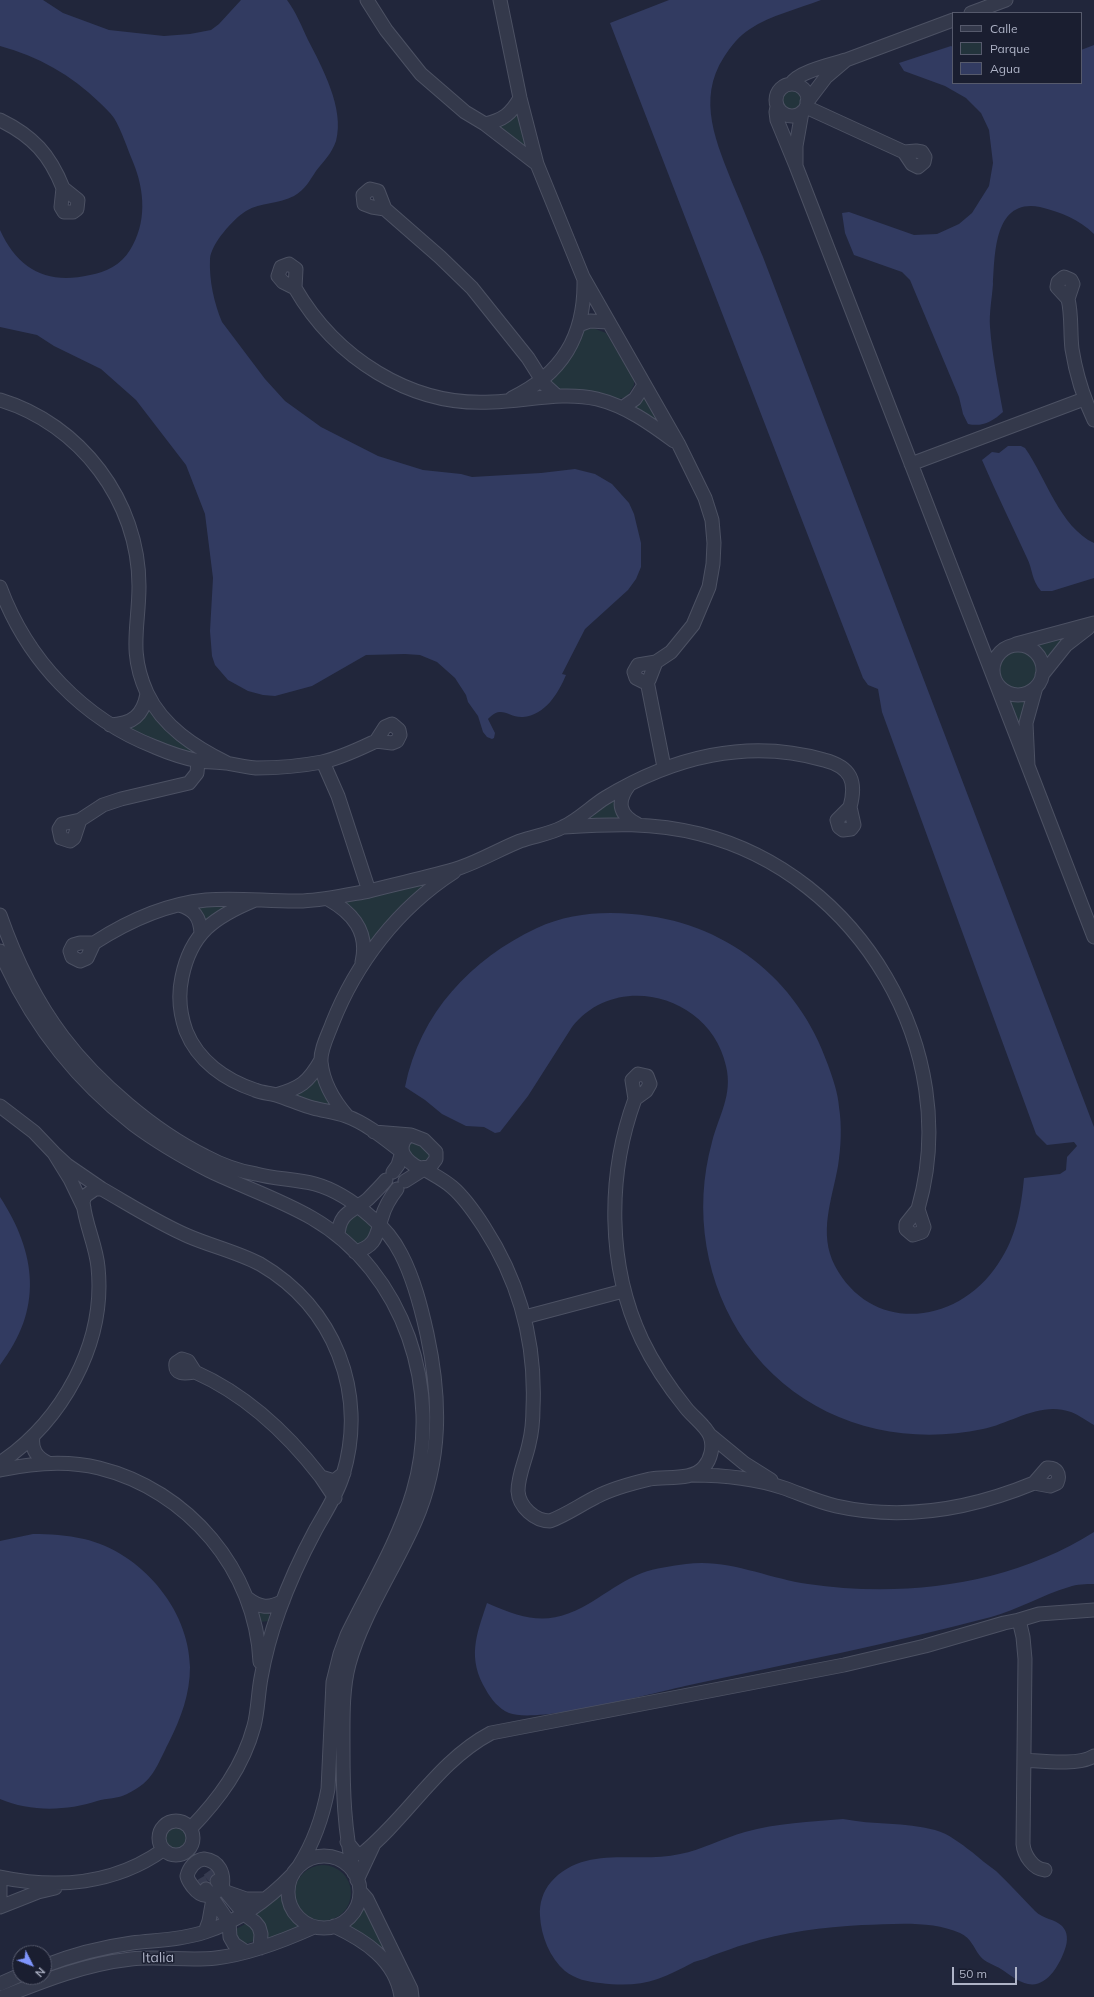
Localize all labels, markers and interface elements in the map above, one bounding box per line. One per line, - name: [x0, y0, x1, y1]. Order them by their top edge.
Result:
- legend: [952, 12, 1082, 84]
- text: Calle: [990, 21, 1017, 36]
- text: Parque: [990, 41, 1030, 56]
- text: Agua: [990, 61, 1020, 76]
- north arrow: [12, 1945, 52, 1985]
- street label: Italia: [142, 1949, 174, 1967]
- scale bar: [954, 1959, 1019, 1985]
- text: N: [32, 1965, 48, 1980]
- text: 50 m: [959, 1966, 987, 1981]

